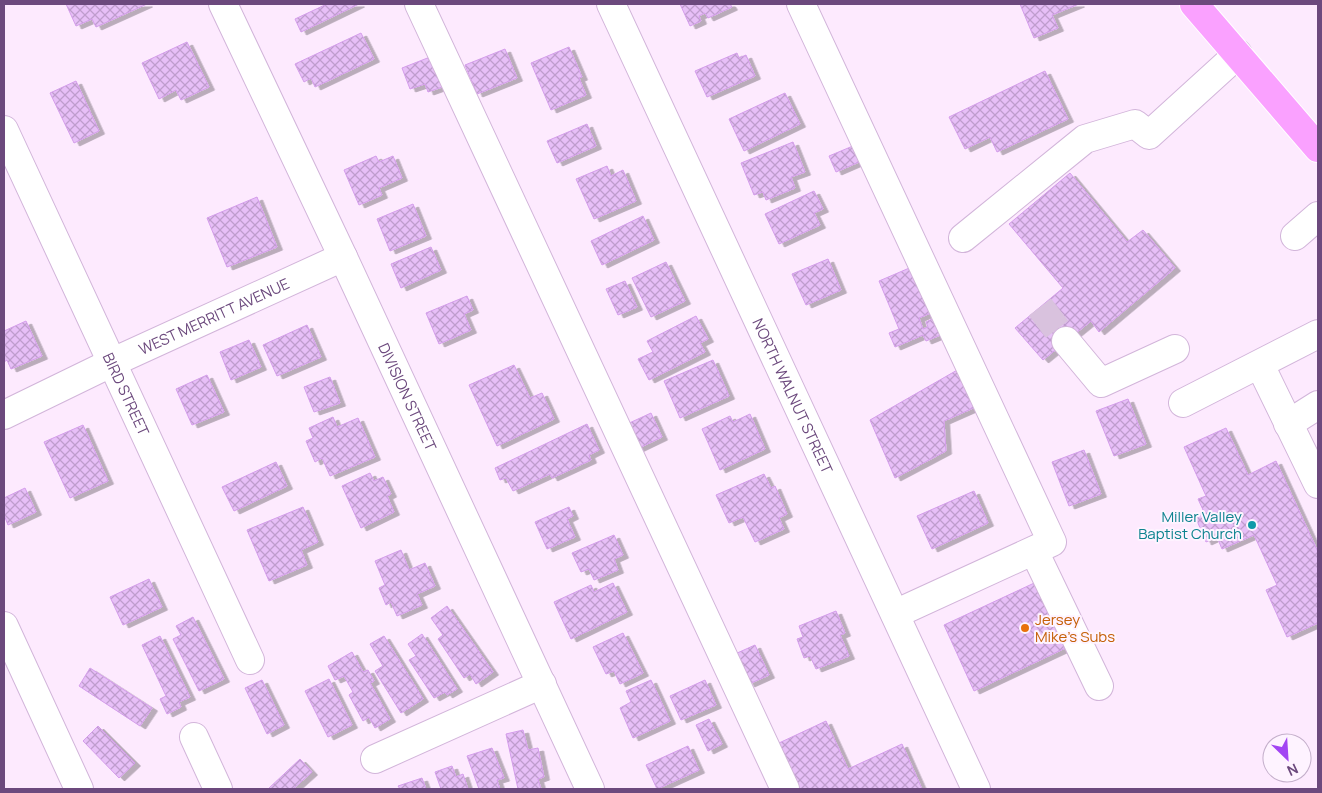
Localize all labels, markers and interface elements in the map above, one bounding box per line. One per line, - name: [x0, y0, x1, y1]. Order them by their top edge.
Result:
- street label: WEST MERRITT AVENUE: [135, 273, 292, 359]
- street label: NORTH WALNUT STREET: [748, 315, 838, 477]
- street label: DIVISION STREET: [374, 339, 442, 454]
- street label: BIRD STREET: [98, 349, 155, 439]
- place label: Miller Valley Baptist Church: [1138, 506, 1242, 544]
- marker: Miller Valley Baptist Church: [1246, 519, 1258, 531]
- place label: Jersey Mike's Subs: [1035, 609, 1115, 647]
- marker: Jersey Mike's Subs: [1019, 622, 1031, 634]
- north arrow: [1262, 733, 1312, 783]
- text: N: [1284, 759, 1301, 781]

